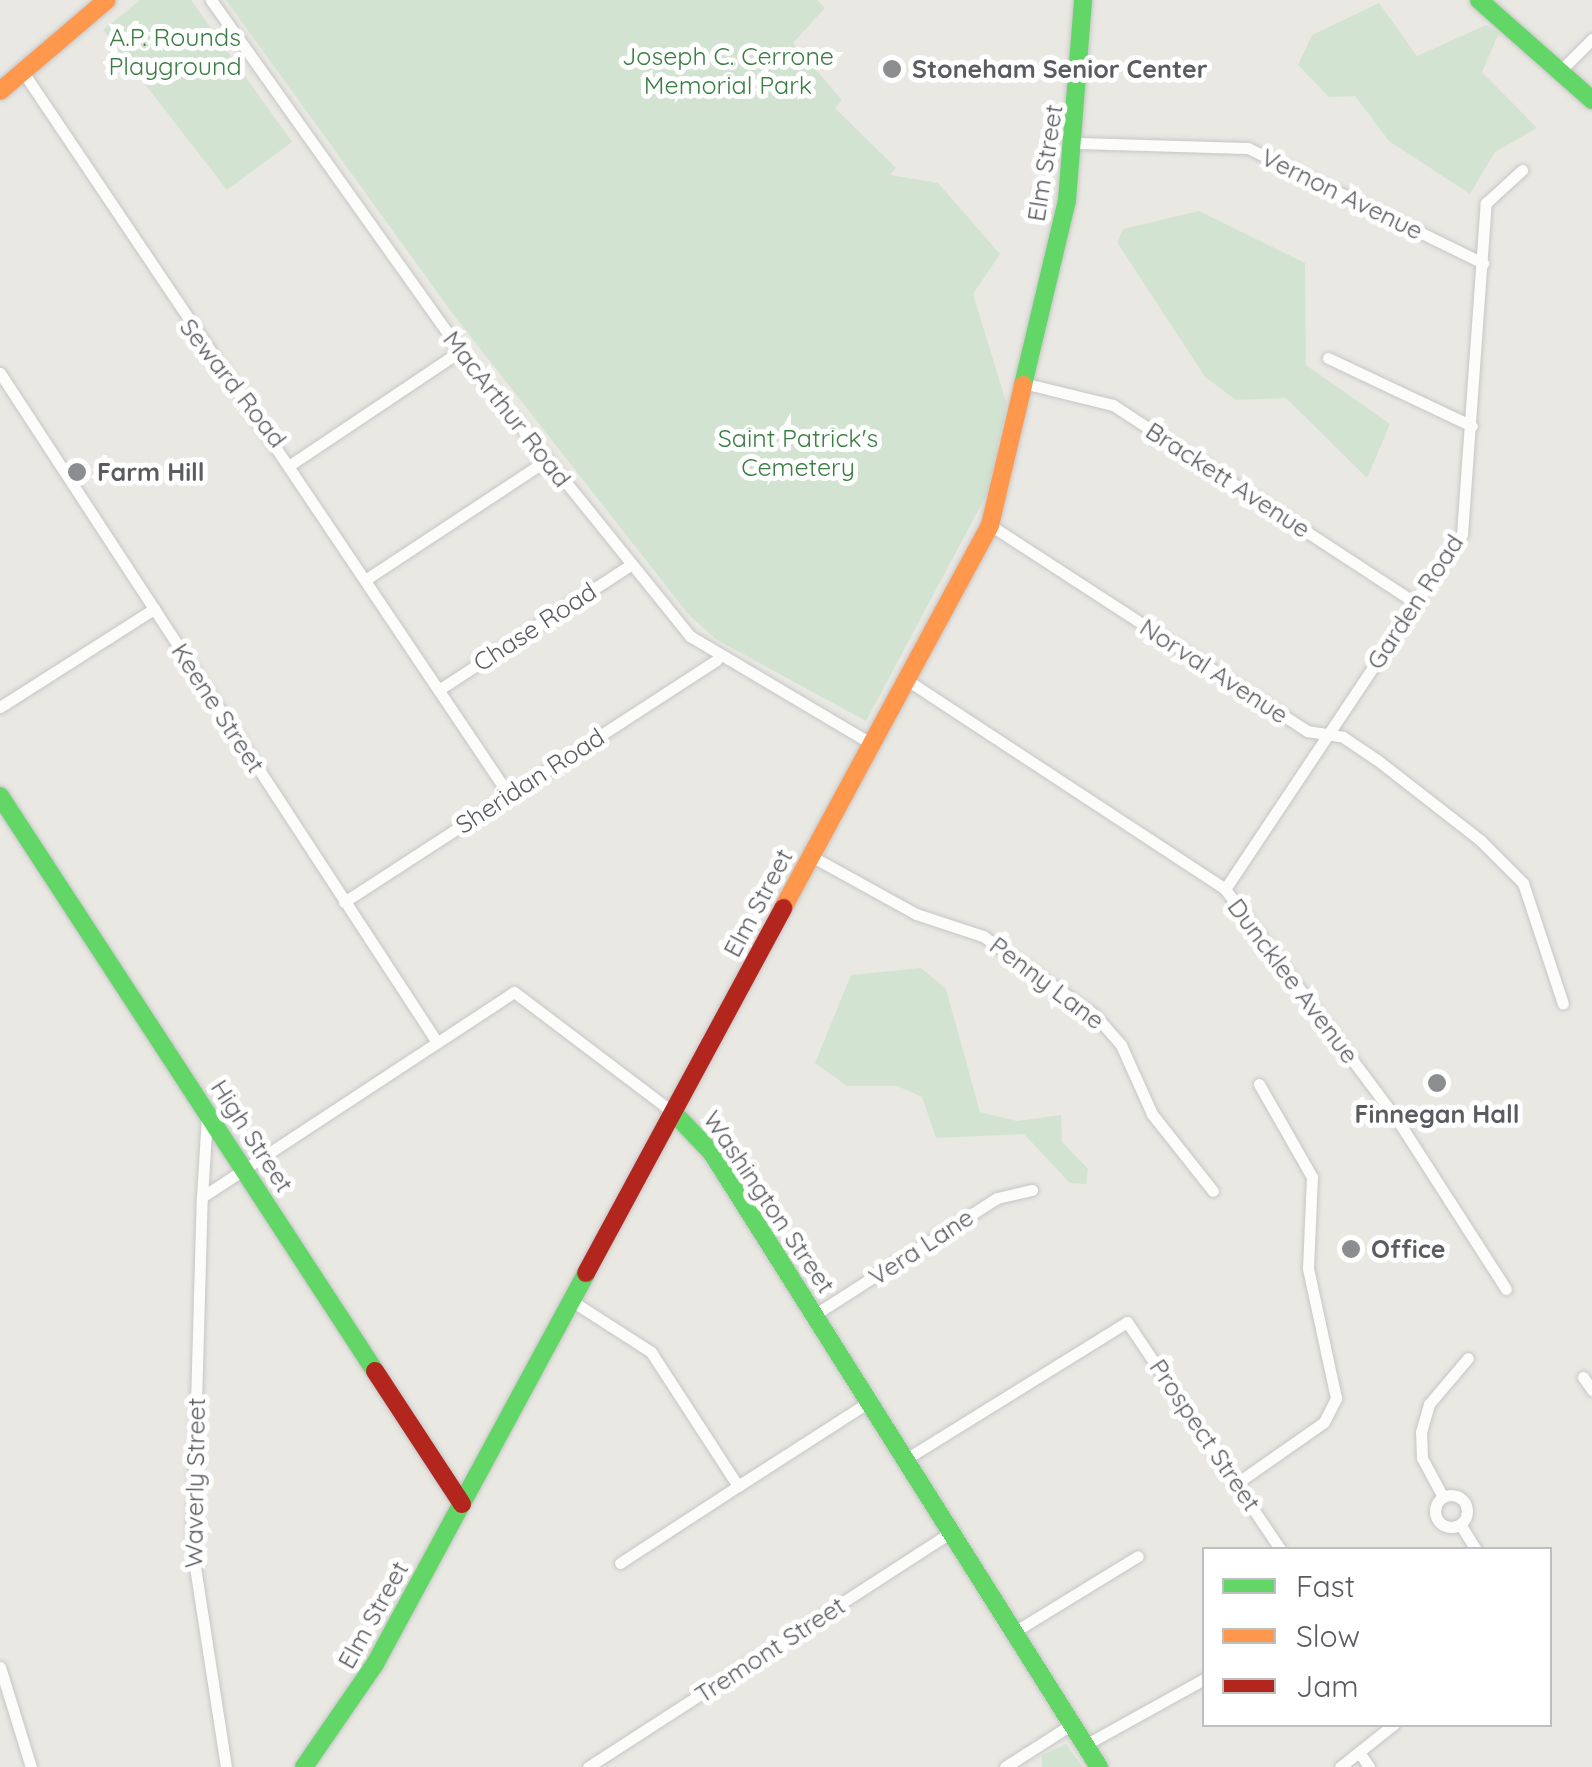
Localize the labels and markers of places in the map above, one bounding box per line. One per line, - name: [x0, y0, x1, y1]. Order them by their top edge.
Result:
- place label: Stoneham Senior Center: [912, 54, 1208, 84]
- marker: Stoneham Senior Center: [881, 58, 903, 80]
- place label: Farm Hill: [97, 457, 205, 487]
- marker: Farm Hill: [66, 461, 88, 483]
- marker: Finnegan Hall: [1426, 1072, 1448, 1094]
- place label: Finnegan Hall: [1355, 1099, 1519, 1129]
- place label: Office: [1371, 1234, 1445, 1264]
- marker: Office: [1340, 1238, 1362, 1260]

